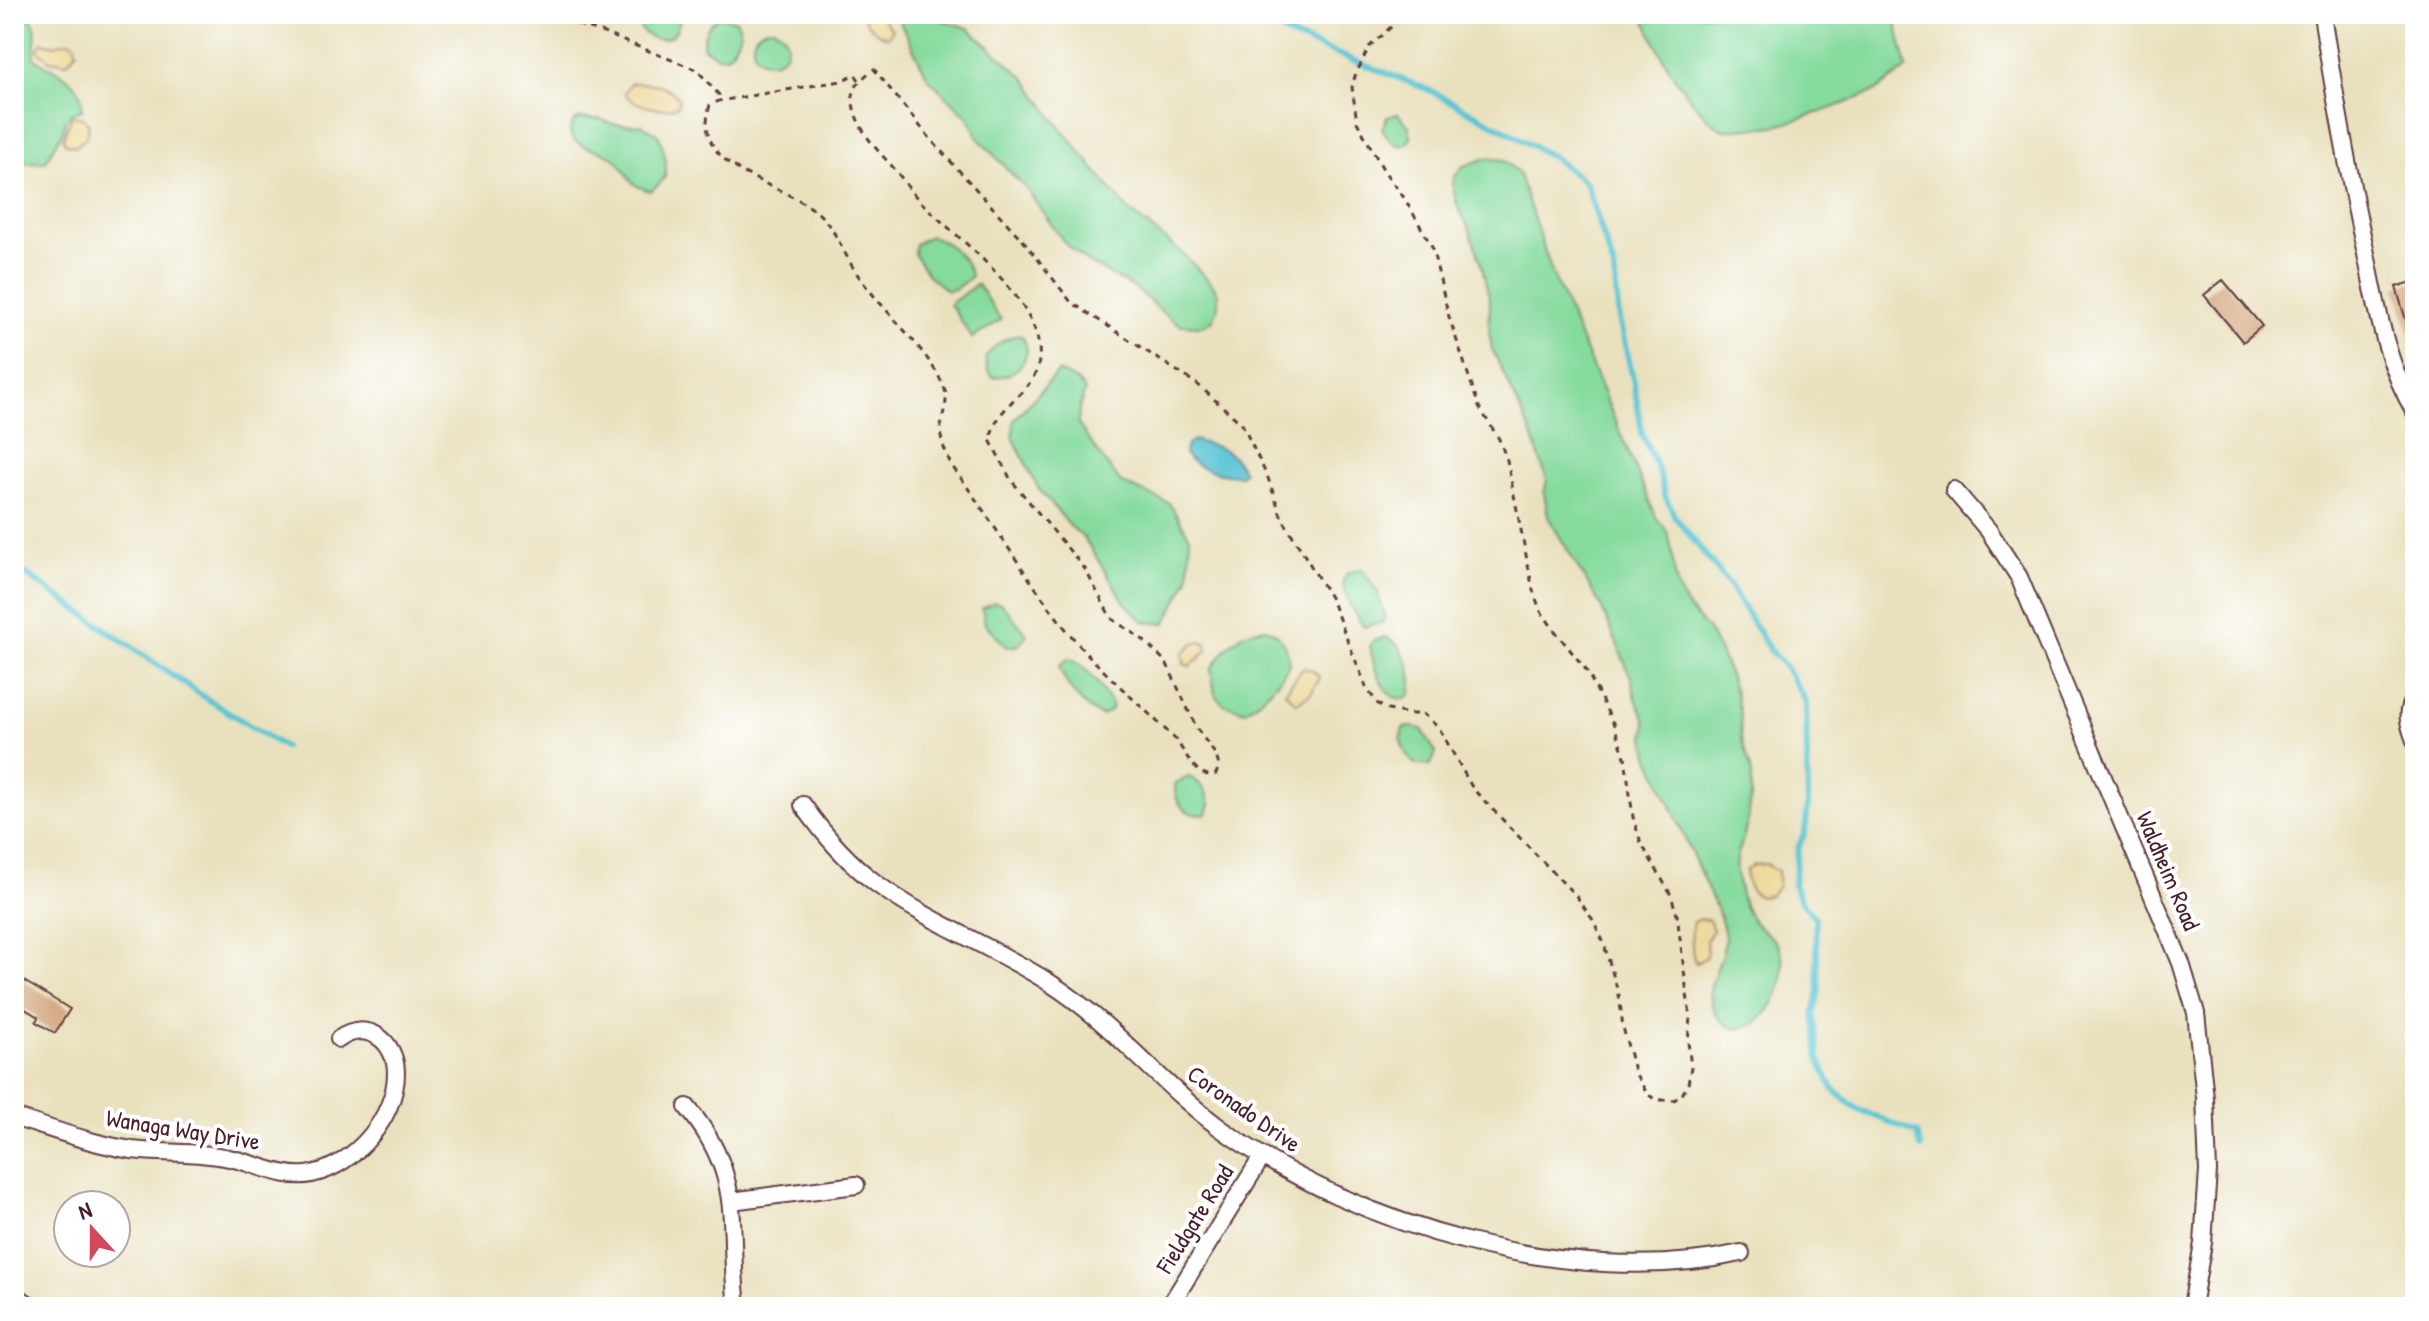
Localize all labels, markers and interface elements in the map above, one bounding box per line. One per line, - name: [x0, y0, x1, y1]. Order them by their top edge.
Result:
- street label: Waldheim Road: [2130, 806, 2208, 935]
- street label: Coronado Drive: [1181, 1057, 1308, 1159]
- street label: Wanaga Way Drive: [104, 1101, 263, 1157]
- street label: Fieldgate Road: [1148, 1158, 1240, 1280]
- north arrow: [52, 1189, 132, 1269]
- text: N: [74, 1194, 96, 1226]

